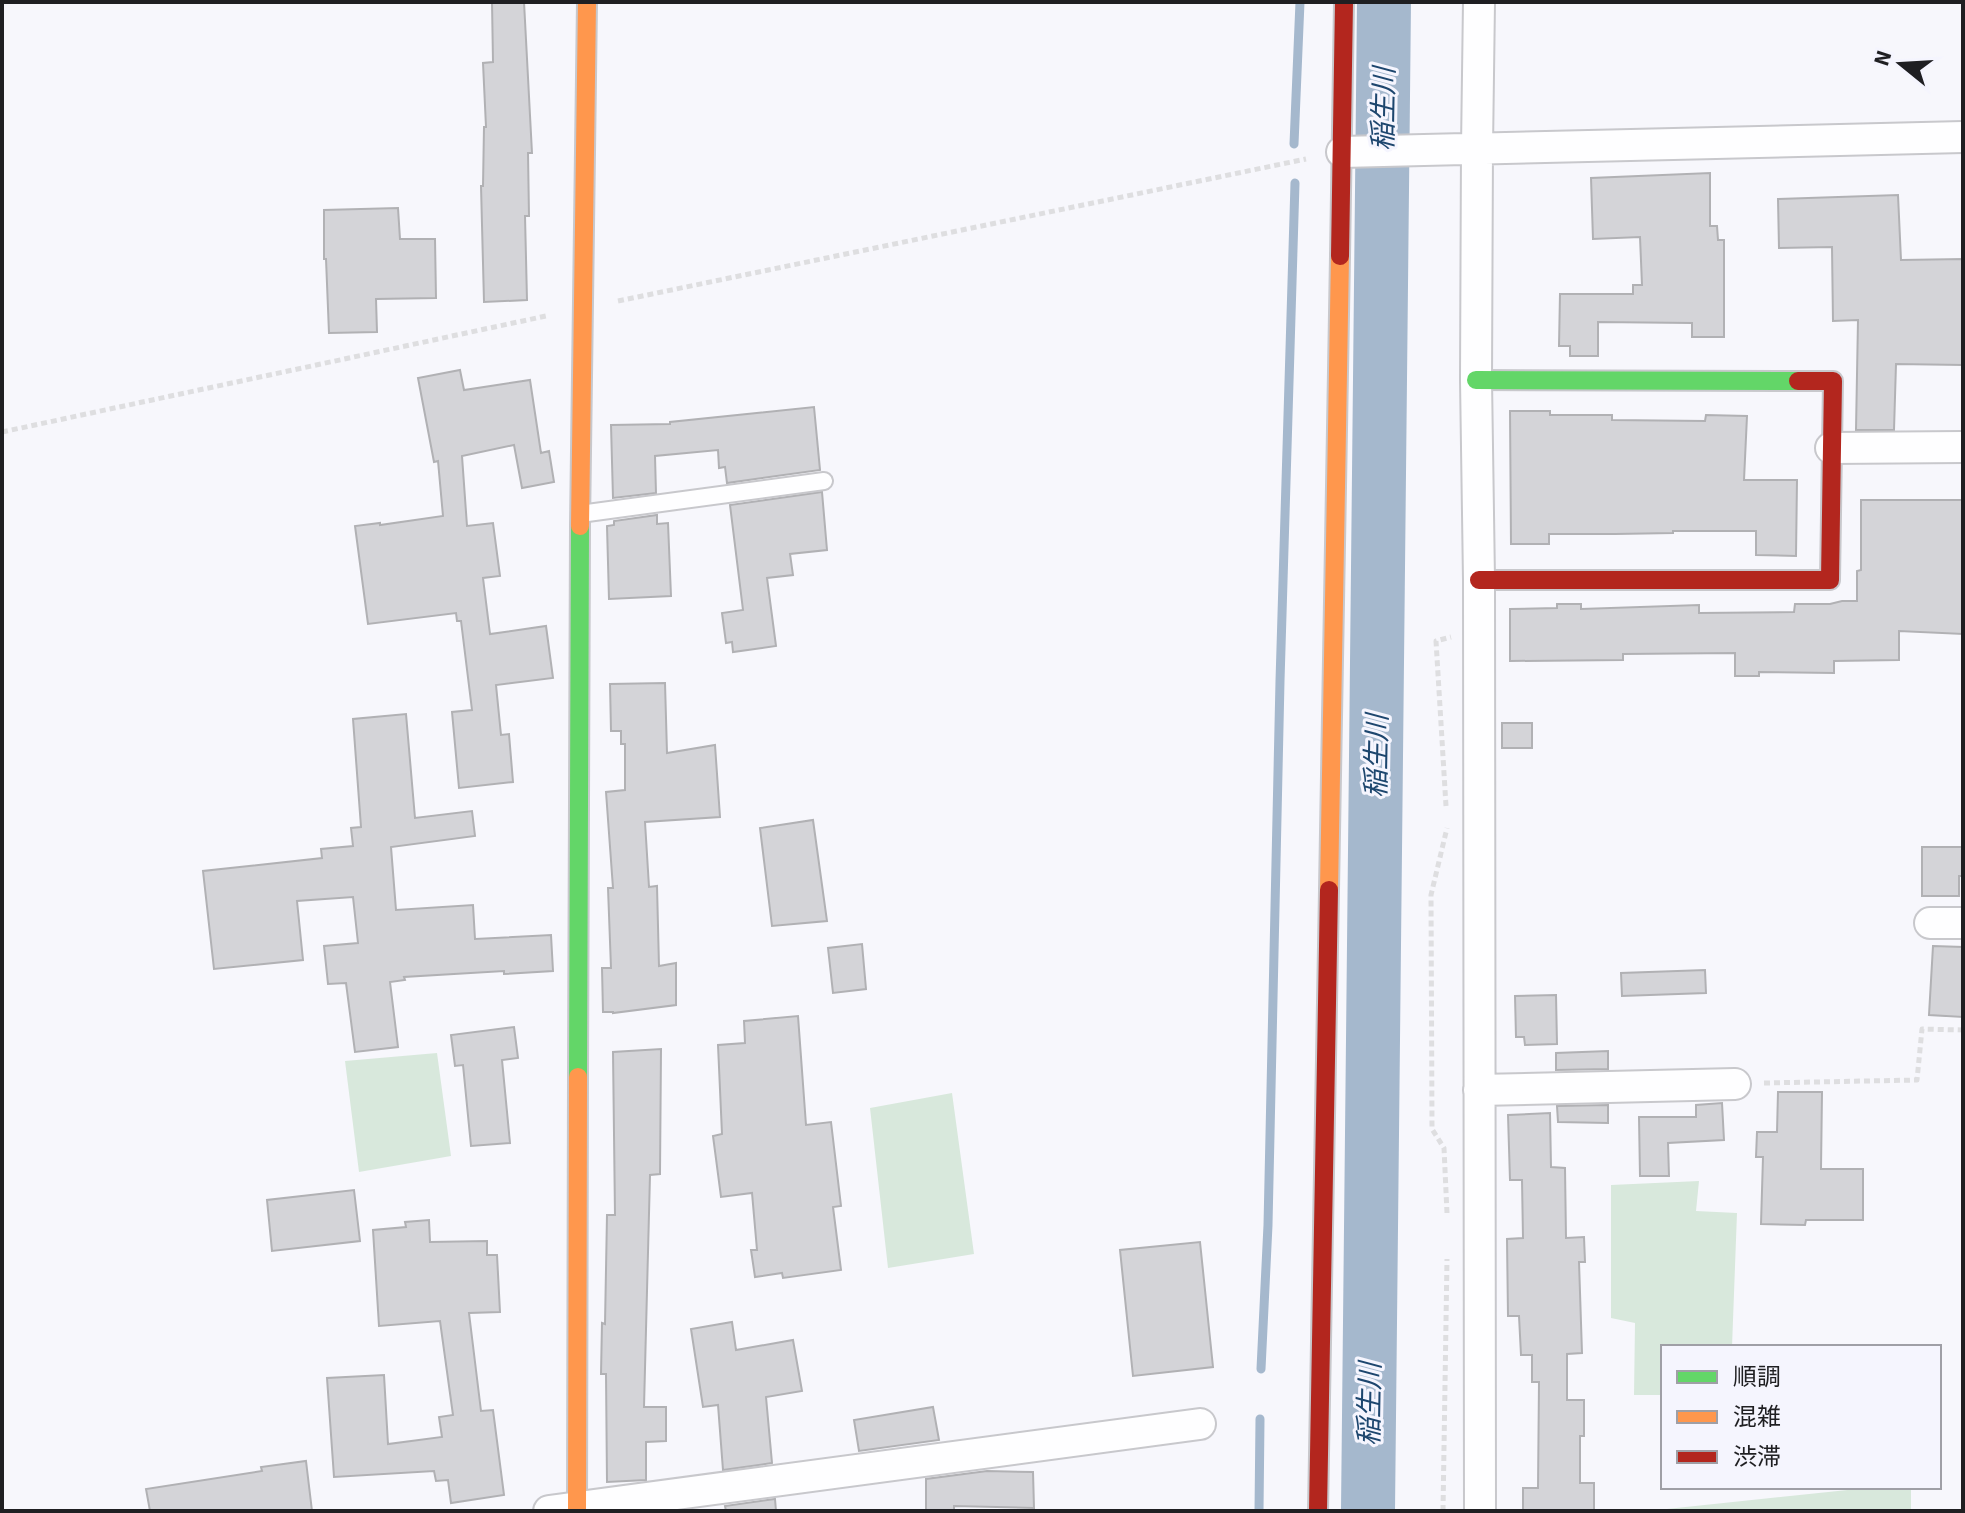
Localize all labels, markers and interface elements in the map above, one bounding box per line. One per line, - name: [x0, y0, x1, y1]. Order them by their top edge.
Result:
- north arrow: [1861, 24, 1941, 104]
- text: N: [1865, 46, 1900, 70]
- water label: 稲生川: [1363, 64, 1405, 151]
- water label: 稲生川: [1356, 711, 1398, 798]
- legend: [1661, 1345, 1941, 1489]
- water label: 稲生川: [1349, 1359, 1391, 1446]
- text: 順調: [1733, 1360, 1781, 1395]
- text: 混雑: [1733, 1400, 1781, 1435]
- text: 渋滞: [1733, 1440, 1781, 1475]

